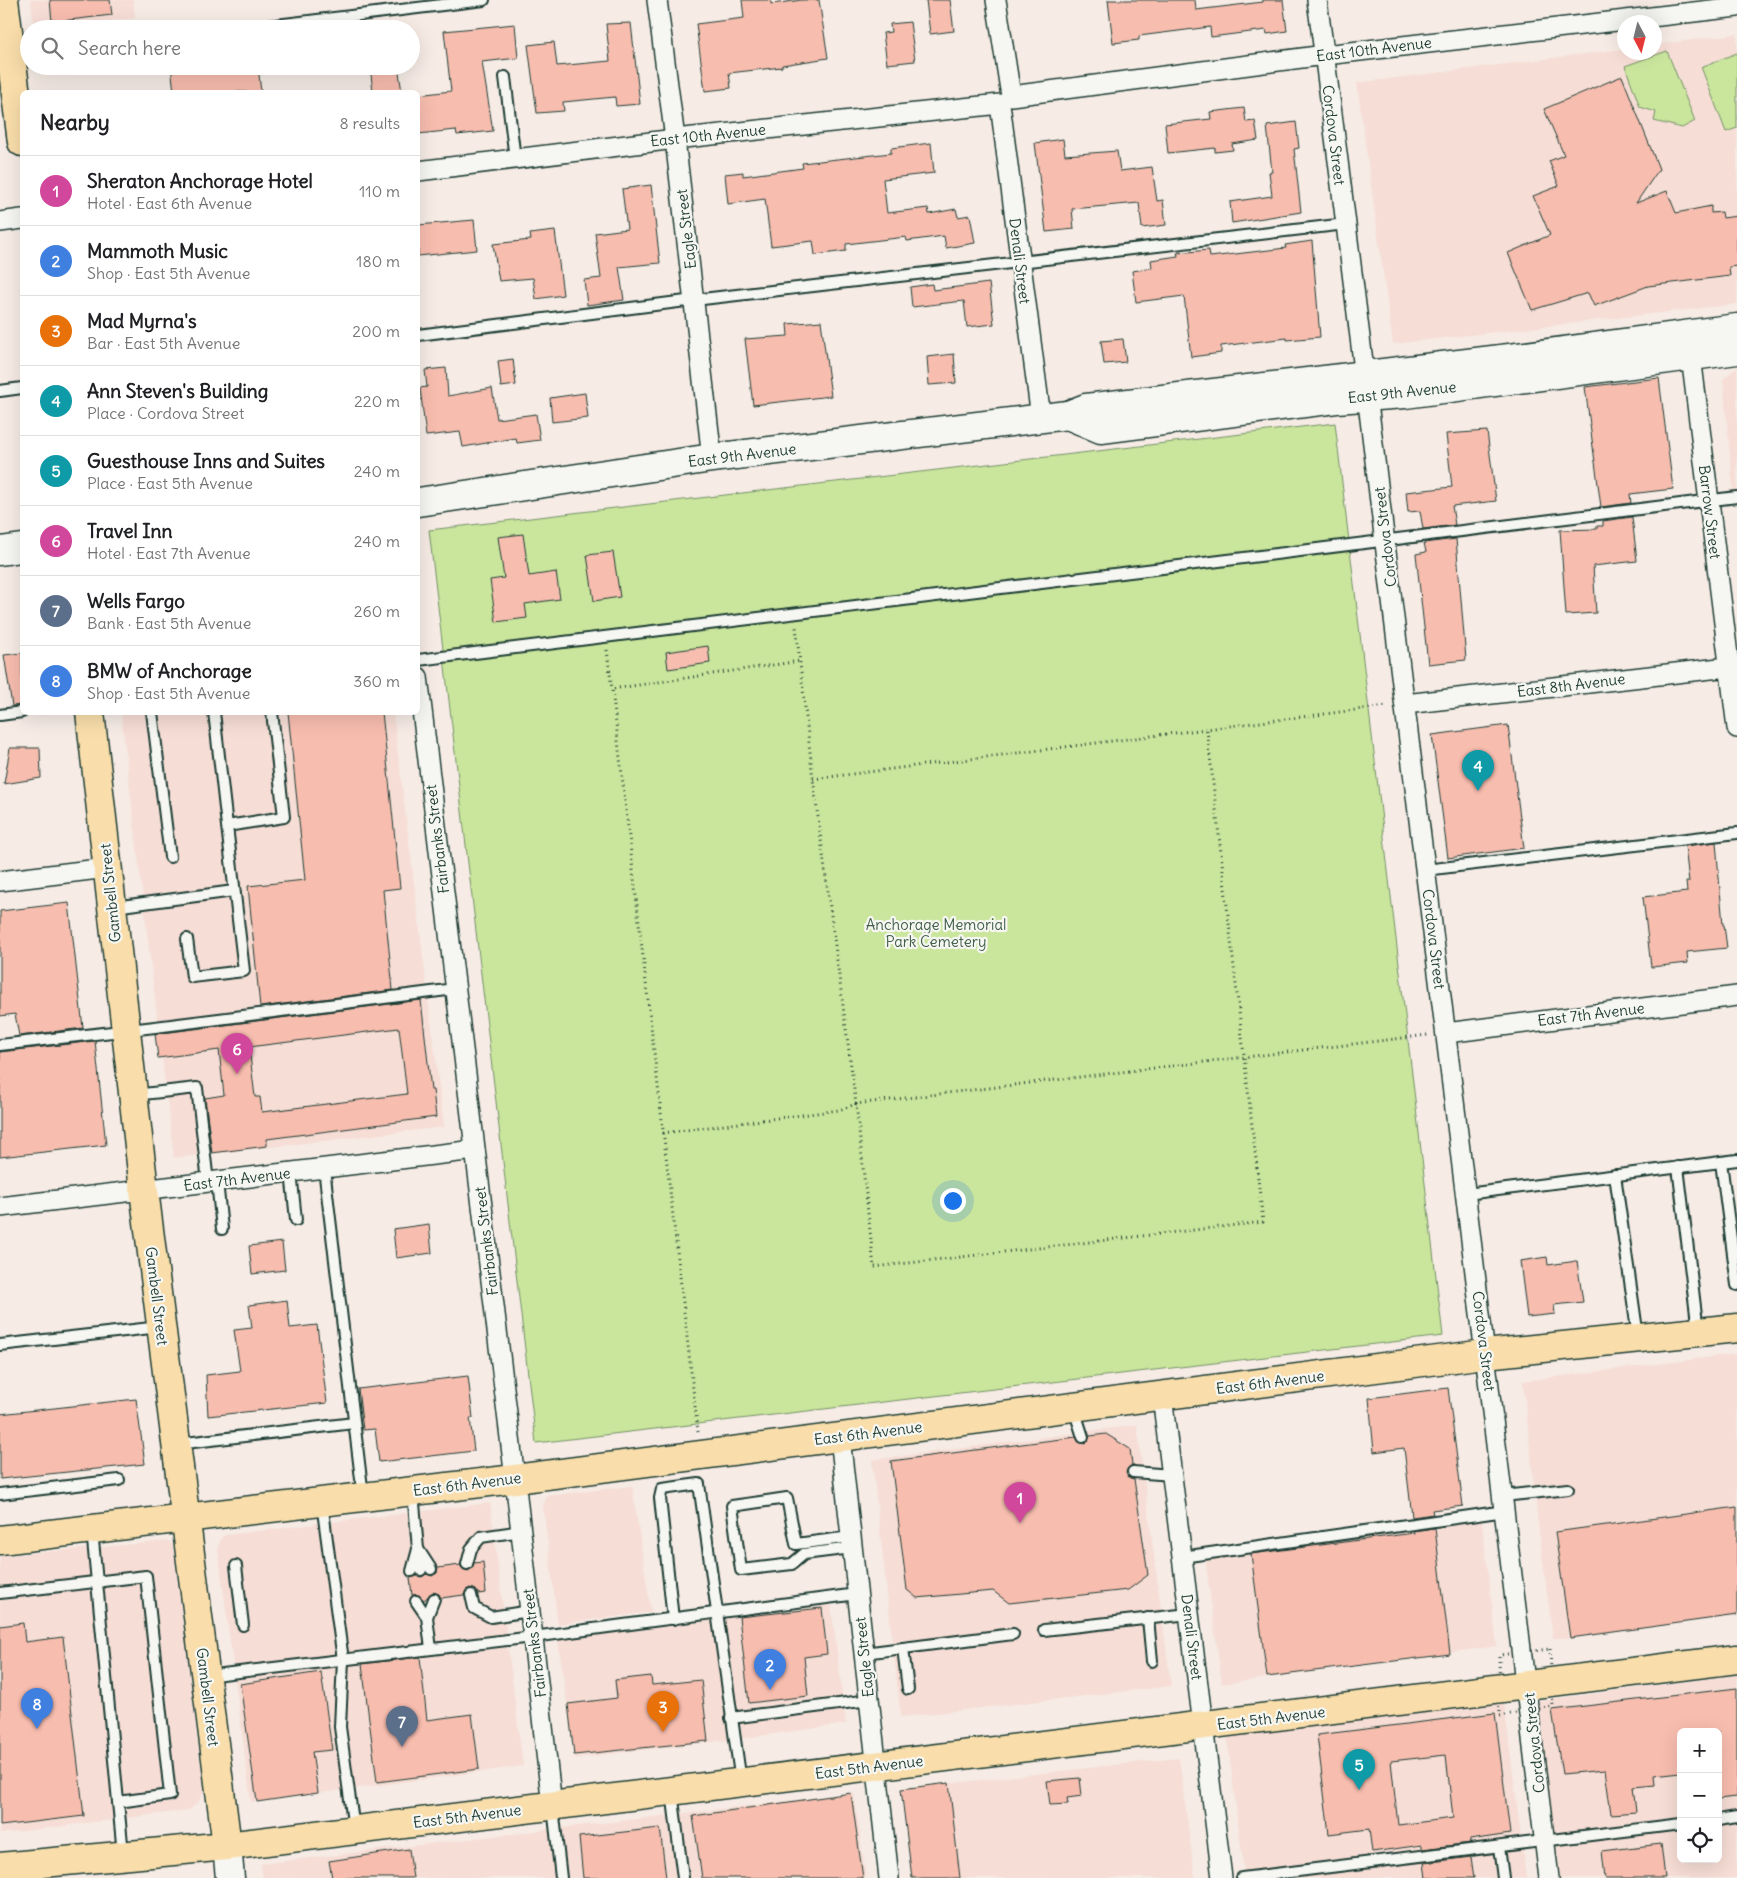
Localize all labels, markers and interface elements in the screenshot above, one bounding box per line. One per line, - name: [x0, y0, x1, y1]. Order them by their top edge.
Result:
- north arrow: [1617, 15, 1662, 60]
- search box: [20, 20, 420, 75]
- street label: East 10th Avenue: [1315, 33, 1433, 65]
- icon: search: [38, 34, 66, 62]
- text: Search here: [78, 36, 181, 60]
- street label: Cordova Street: [1318, 84, 1350, 186]
- text: Nearby: [40, 109, 110, 136]
- text: 8 results: [339, 113, 400, 133]
- street label: East 10th Avenue: [649, 119, 767, 151]
- text: Sheraton Anchorage Hotel: [87, 169, 313, 193]
- text: 1: [53, 181, 59, 201]
- text: 110 m: [359, 181, 400, 201]
- street label: Eagle Street: [672, 188, 700, 270]
- text: Hotel · East 6th Avenue: [87, 193, 252, 213]
- street label: Denali Street: [1005, 217, 1035, 305]
- text: Mammoth Music: [87, 239, 228, 263]
- text: 2: [52, 251, 60, 271]
- text: 180 m: [356, 251, 400, 271]
- text: Shop · East 5th Avenue: [87, 263, 250, 283]
- text: Mad Myrna's: [87, 309, 197, 333]
- text: 3: [51, 321, 61, 341]
- text: 200 m: [352, 321, 400, 341]
- text: Bar · East 5th Avenue: [87, 333, 240, 353]
- street label: East 9th Avenue: [1347, 377, 1457, 407]
- text: Ann Steven's Building: [87, 379, 268, 403]
- text: 4: [51, 391, 61, 411]
- text: 220 m: [354, 391, 400, 411]
- text: Place · Cordova Street: [87, 403, 244, 423]
- street label: East 9th Avenue: [687, 439, 797, 471]
- text: Guesthouse Inns and Suites: [87, 449, 325, 473]
- text: 5: [51, 461, 61, 481]
- text: 240 m: [354, 461, 400, 481]
- street label: Barrow Street: [1695, 464, 1725, 560]
- text: Place · East 5th Avenue: [87, 473, 253, 493]
- street label: Cordova Street: [1369, 486, 1401, 588]
- text: Travel Inn: [87, 519, 172, 543]
- text: 6: [51, 531, 61, 551]
- text: 240 m: [354, 531, 400, 551]
- text: Hotel · East 7th Avenue: [87, 543, 251, 563]
- text: Wells Fargo: [87, 589, 185, 613]
- text: 7: [52, 601, 60, 621]
- text: 260 m: [354, 601, 400, 621]
- text: Bank · East 5th Avenue: [87, 613, 251, 633]
- text: BMW of Anchorage: [87, 659, 252, 683]
- street label: East 8th Avenue: [1516, 669, 1626, 701]
- text: 8: [51, 671, 61, 691]
- text: 360 m: [353, 671, 400, 691]
- text: Shop · East 5th Avenue: [87, 683, 250, 703]
- pin: 4: [1462, 750, 1494, 791]
- street label: Fairbanks Street: [421, 784, 453, 894]
- street label: Gambell Street: [95, 843, 125, 943]
- street label: Cordova Street: [1418, 888, 1450, 990]
- park label: Anchorage Memorial Park Cemetery: [866, 915, 1006, 951]
- street label: East 7th Avenue: [1536, 998, 1646, 1030]
- pin: 6: [221, 1033, 253, 1074]
- street label: East 7th Avenue: [182, 1163, 292, 1195]
- street label: Fairbanks Street: [470, 1186, 502, 1296]
- your location: [940, 1188, 966, 1214]
- street label: Gambell Street: [142, 1246, 172, 1346]
- street label: Cordova Street: [1468, 1290, 1500, 1392]
- street label: East 6th Avenue: [1215, 1366, 1325, 1398]
- street label: East 6th Avenue: [813, 1417, 923, 1449]
- street label: East 6th Avenue: [412, 1468, 522, 1500]
- pin: 1: [1004, 1482, 1036, 1523]
- street label: Fairbanks Street: [518, 1588, 550, 1698]
- street label: Denali Street: [1177, 1593, 1207, 1681]
- street label: Eagle Street: [850, 1616, 878, 1698]
- street label: Gambell Street: [193, 1647, 223, 1747]
- pin: 2: [754, 1649, 786, 1690]
- pin: 8: [21, 1688, 53, 1729]
- pin: 3: [647, 1691, 679, 1732]
- street label: Cordova Street: [1519, 1692, 1549, 1794]
- street label: East 5th Avenue: [1216, 1702, 1326, 1734]
- pin: 7: [386, 1706, 418, 1747]
- map controls: [1677, 1728, 1722, 1863]
- button: +: [1677, 1728, 1722, 1773]
- pin: 5: [1343, 1749, 1375, 1790]
- street label: East 5th Avenue: [814, 1751, 924, 1783]
- button: −: [1677, 1773, 1722, 1818]
- street label: East 5th Avenue: [412, 1800, 522, 1832]
- button: locate: [1677, 1818, 1722, 1863]

